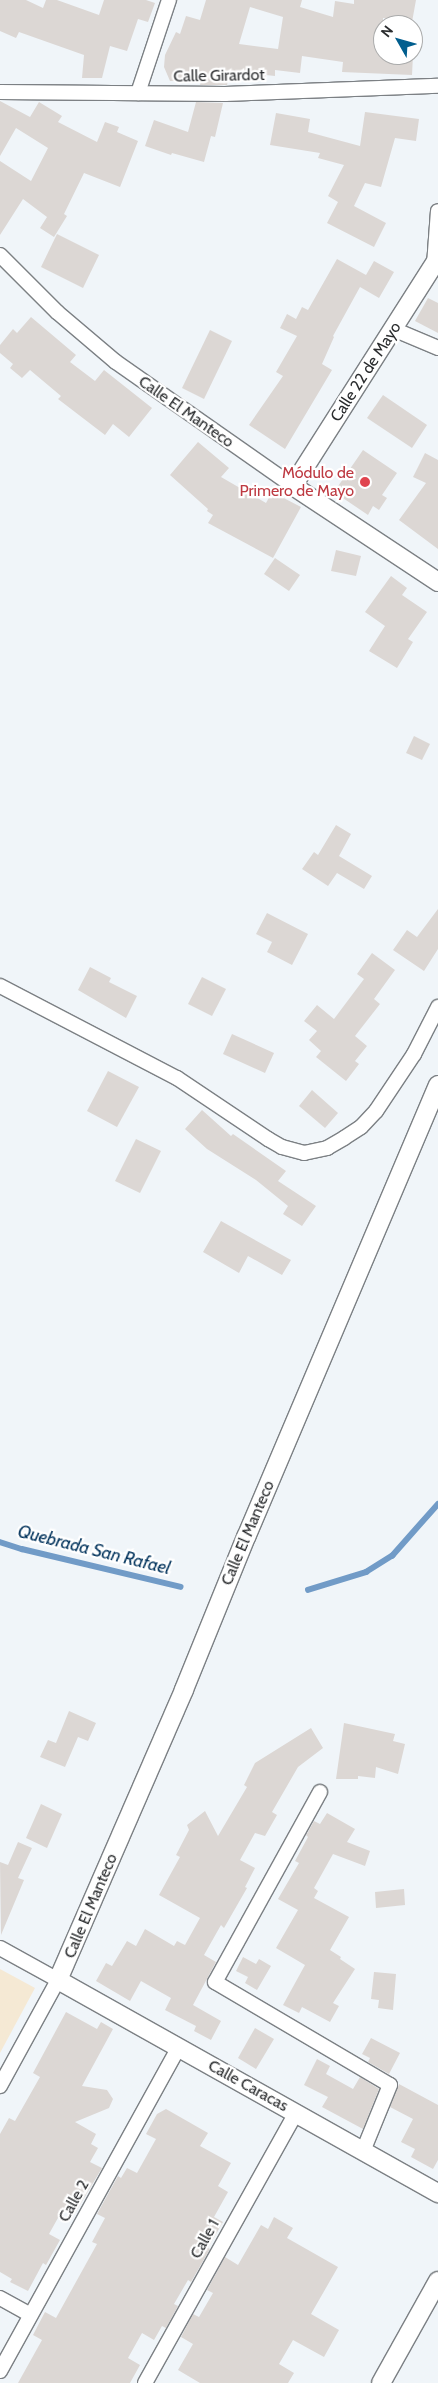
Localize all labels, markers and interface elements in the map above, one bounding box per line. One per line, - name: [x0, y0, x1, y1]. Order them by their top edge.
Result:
- north arrow: [373, 15, 423, 65]
- text: N: [377, 22, 397, 41]
- street label: Calle Girardot: [173, 66, 265, 86]
- street label: Calle 22 de Mayo: [327, 319, 405, 425]
- street label: Calle El Manteco: [135, 372, 237, 452]
- place label: Módulo de Primero de Mayo: [239, 463, 354, 501]
- marker: Módulo de Primero de Mayo: [358, 475, 372, 489]
- street label: Calle El Manteco: [217, 1478, 279, 1588]
- water label: Quebrada San Rafael: [16, 1521, 172, 1579]
- street label: Calle El Manteco: [60, 1851, 122, 1961]
- street label: Calle Caracas: [205, 2056, 291, 2116]
- street label: Calle 2: [55, 2177, 93, 2225]
- street label: Calle 1: [186, 2216, 224, 2262]

